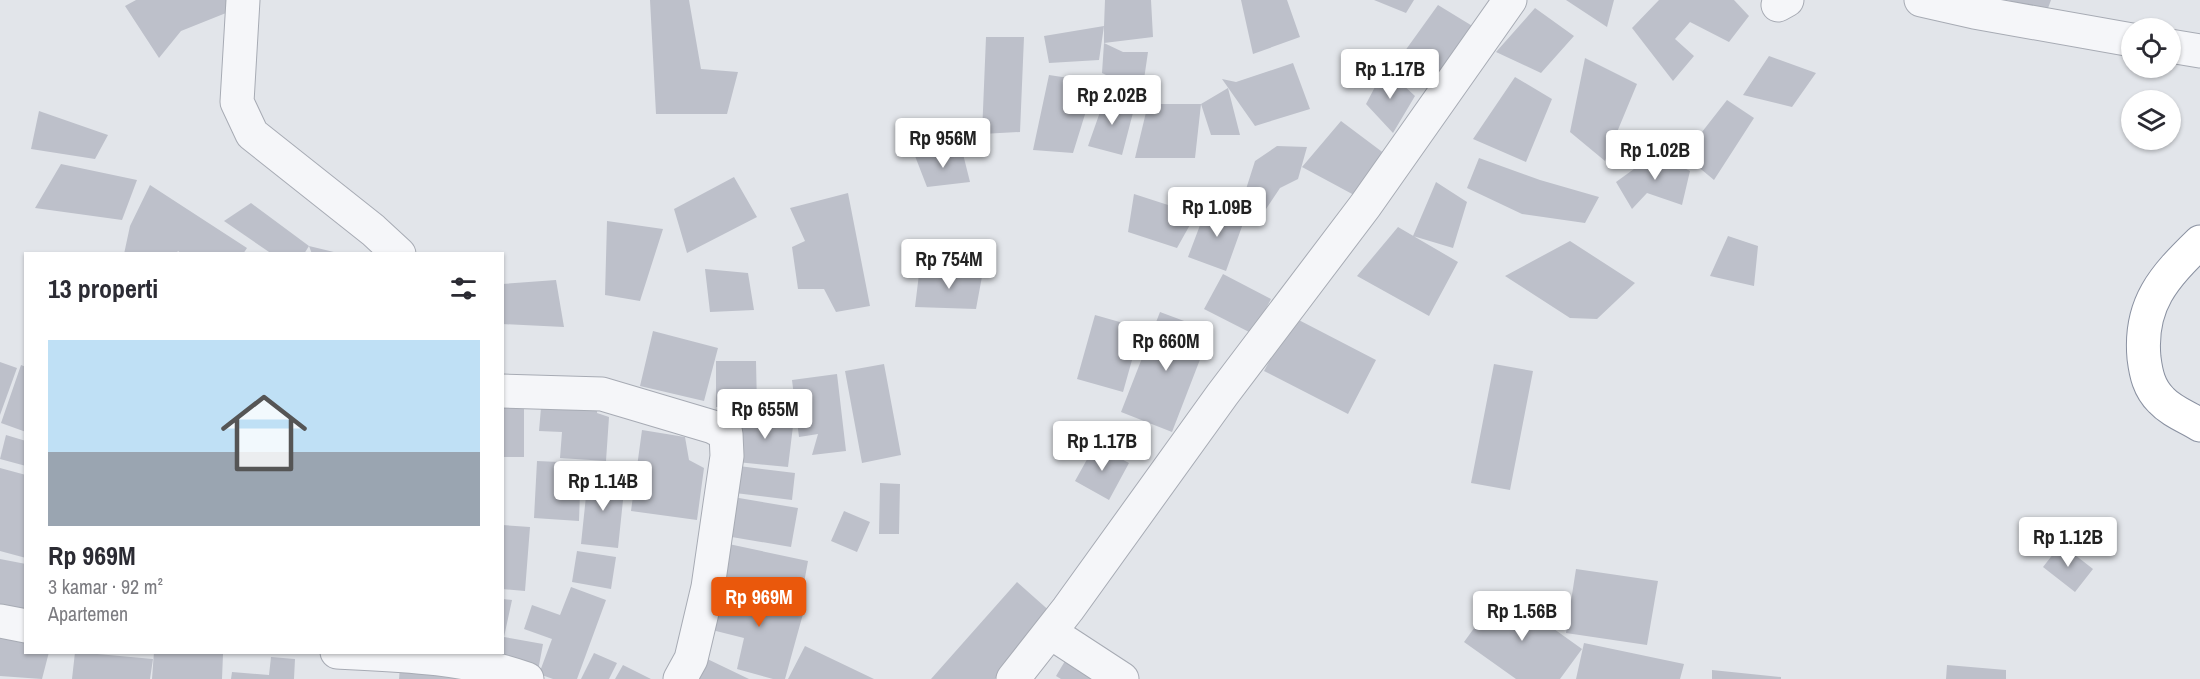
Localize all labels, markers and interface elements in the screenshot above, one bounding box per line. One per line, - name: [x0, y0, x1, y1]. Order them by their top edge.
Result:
- map controls: [2121, 18, 2181, 150]
- button: locate: [2121, 18, 2181, 78]
- pin: Rp 1.17B: [1328, 49, 1452, 100]
- text: Rp 1.17B: [1355, 55, 1425, 82]
- pin: Rp 2.02B: [1050, 75, 1174, 126]
- text: Rp 2.02B: [1077, 81, 1147, 108]
- button: layers: [2121, 90, 2181, 150]
- pin: Rp 956M: [888, 118, 998, 169]
- text: Rp 956M: [909, 124, 977, 151]
- pin: Rp 1.02B: [1593, 130, 1717, 181]
- text: Rp 1.02B: [1620, 136, 1690, 163]
- pin: Rp 1.09B: [1155, 187, 1279, 238]
- text: Rp 1.09B: [1182, 193, 1252, 220]
- pin: Rp 754M: [894, 239, 1004, 290]
- text: Rp 754M: [915, 245, 983, 272]
- text: 13 properti: [48, 271, 158, 306]
- icon: filters: [447, 272, 480, 305]
- pin: Rp 660M: [1111, 321, 1221, 372]
- text: Rp 660M: [1132, 327, 1200, 354]
- icon: home: [210, 379, 318, 487]
- pin: Rp 655M: [710, 389, 820, 440]
- text: Rp 655M: [731, 395, 799, 422]
- pin: Rp 1.17B: [1040, 421, 1164, 472]
- text: Rp 1.17B: [1067, 427, 1137, 454]
- pin: Rp 1.14B: [541, 461, 665, 512]
- text: Rp 1.14B: [568, 467, 638, 494]
- pin: Rp 1.12B: [2006, 517, 2130, 568]
- text: Rp 1.12B: [2033, 523, 2103, 550]
- text: Rp 969M: [48, 538, 136, 573]
- text: 3 kamar · 92 m²: [48, 573, 163, 600]
- pin: Rp 969M: [704, 577, 814, 628]
- text: Rp 969M: [725, 583, 793, 610]
- pin: Rp 1.56B: [1460, 591, 1584, 642]
- text: Rp 1.56B: [1487, 597, 1557, 624]
- text: Apartemen: [48, 600, 128, 627]

